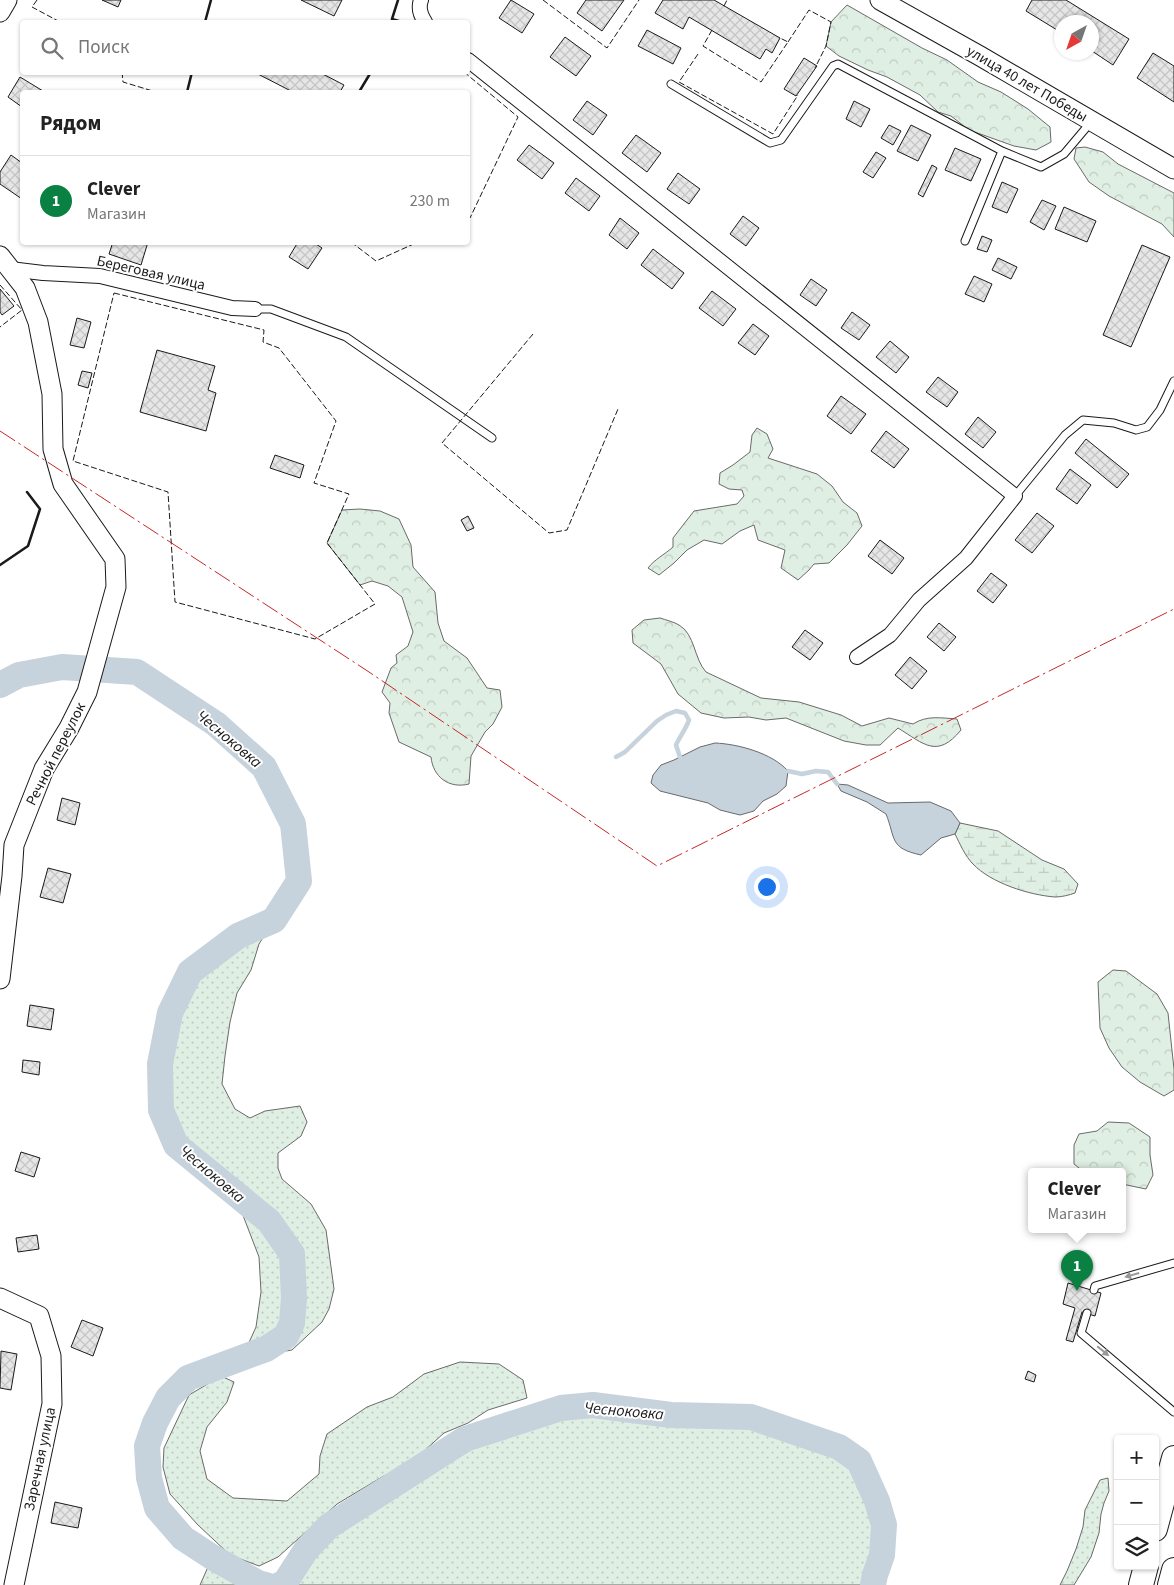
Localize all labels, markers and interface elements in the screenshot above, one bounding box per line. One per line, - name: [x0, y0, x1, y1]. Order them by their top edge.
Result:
- north arrow: [1054, 15, 1099, 60]
- search box: [20, 20, 470, 75]
- icon: search: [38, 34, 66, 62]
- text: Поиск: [78, 34, 129, 61]
- street label: улица 40 лет Победы: [962, 41, 1092, 127]
- text: Рядом: [40, 108, 101, 138]
- text: Clever: [87, 176, 140, 203]
- text: 1: [52, 190, 60, 212]
- text: 230 m: [410, 190, 450, 212]
- text: Магазин: [87, 203, 146, 225]
- street label: Береговая улица: [95, 250, 207, 296]
- street label: Речной переулок: [21, 698, 91, 809]
- water label: Чесноковка: [191, 705, 267, 773]
- your location: [754, 874, 780, 900]
- water label: Чесноковка: [174, 1140, 250, 1208]
- popup: [1028, 1168, 1126, 1233]
- text: Clever: [1047, 1176, 1101, 1203]
- text: Магазин: [1047, 1203, 1107, 1225]
- pin: 1: [1061, 1250, 1093, 1291]
- one-way arrow: [1125, 1272, 1140, 1280]
- one-way arrow: [1096, 1346, 1109, 1357]
- water label: Чесноковка: [583, 1397, 665, 1425]
- street label: Заречная улица: [19, 1405, 61, 1513]
- map controls: [1114, 1435, 1159, 1570]
- button: +: [1114, 1435, 1159, 1480]
- button: −: [1114, 1480, 1159, 1525]
- button: layers: [1114, 1525, 1159, 1570]

